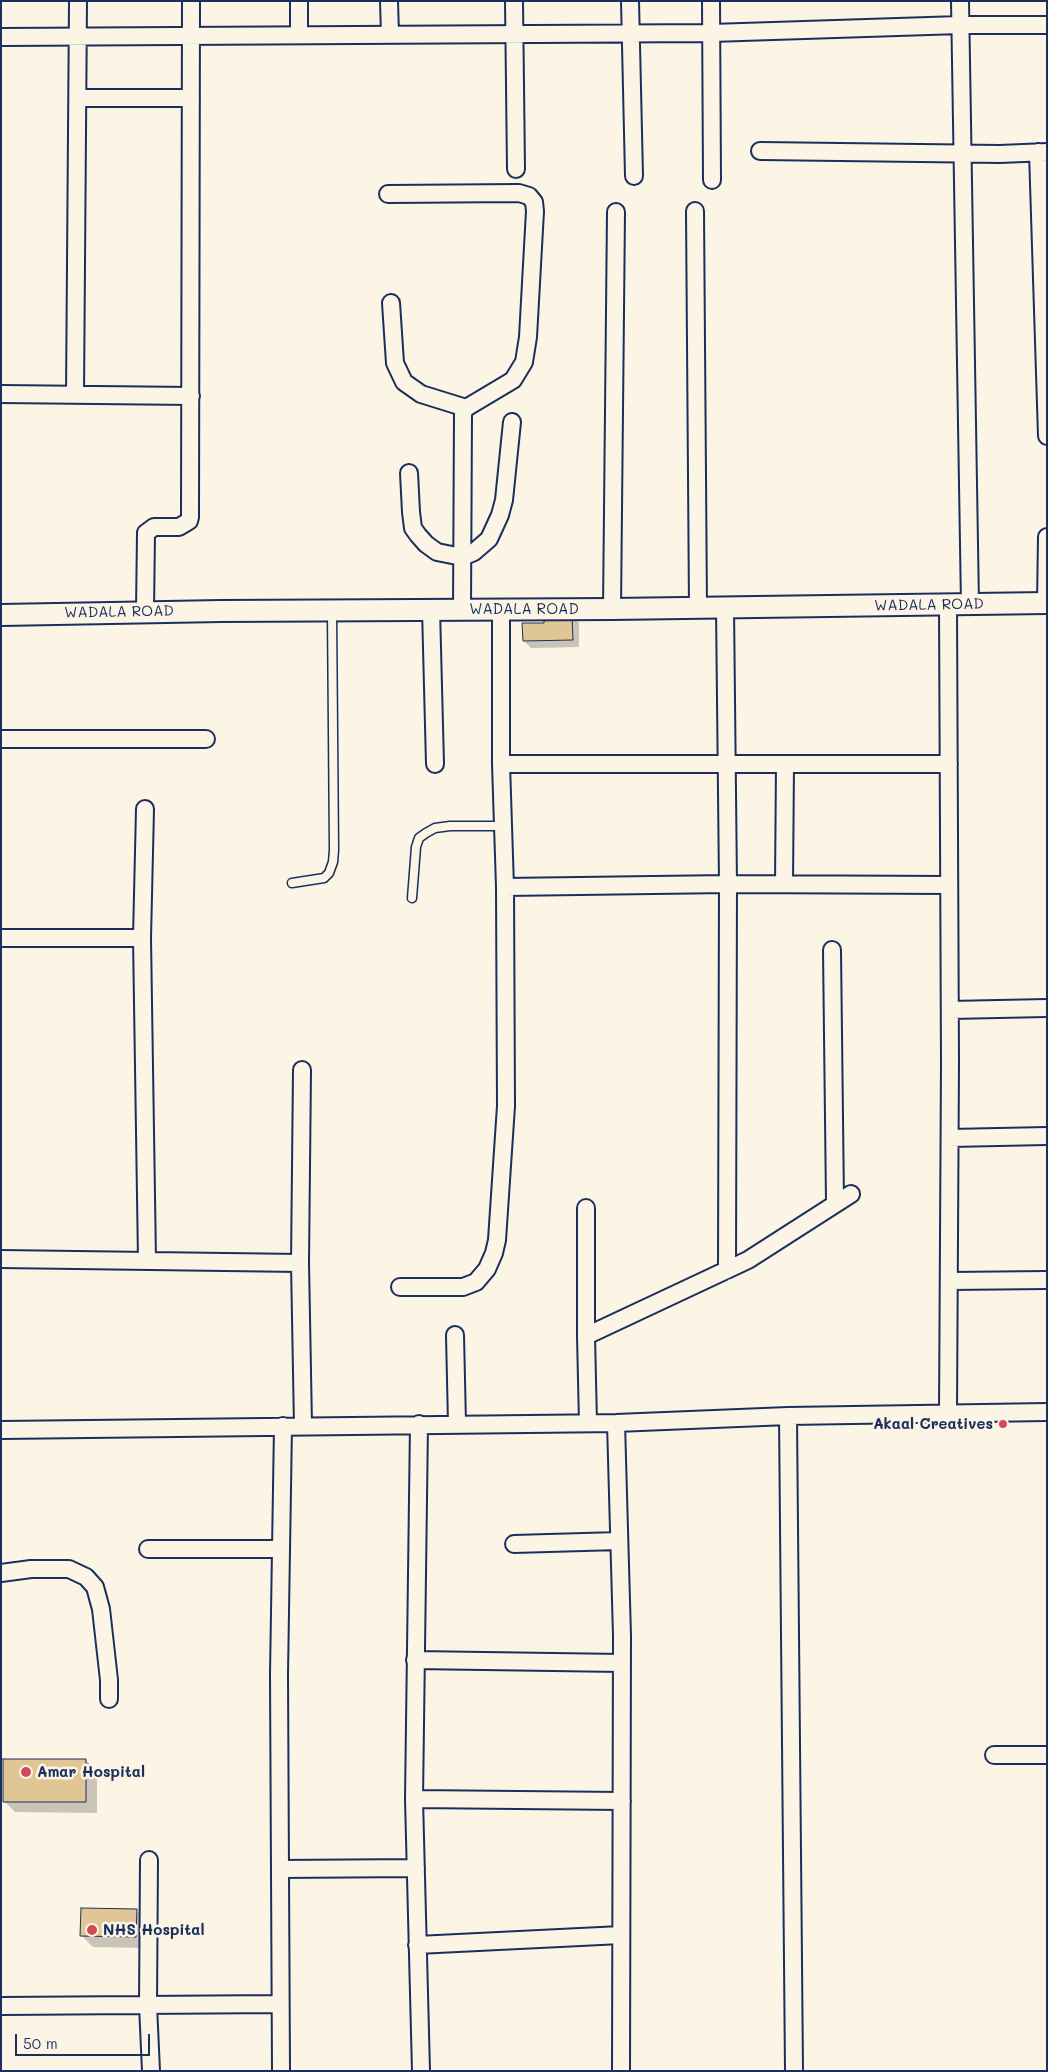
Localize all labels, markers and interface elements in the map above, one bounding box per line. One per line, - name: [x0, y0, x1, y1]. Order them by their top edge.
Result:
- street label: WADALA ROAD: [874, 595, 984, 615]
- street label: WADALA ROAD: [469, 600, 579, 618]
- street label: WADALA ROAD: [64, 602, 174, 622]
- place label: Akaal Creatives: [873, 1415, 993, 1433]
- marker: Akaal Creatives: [997, 1418, 1009, 1430]
- place label: Amar Hospital: [37, 1763, 145, 1781]
- marker: Amar Hospital: [19, 1765, 33, 1779]
- place label: NHS Hospital: [103, 1921, 204, 1939]
- marker: NHS Hospital: [85, 1923, 99, 1937]
- scale bar: [18, 2024, 152, 2056]
- text: 50 m: [23, 2033, 58, 2053]

